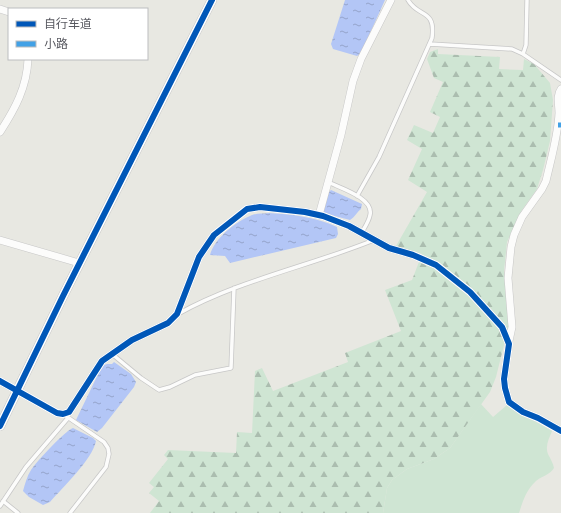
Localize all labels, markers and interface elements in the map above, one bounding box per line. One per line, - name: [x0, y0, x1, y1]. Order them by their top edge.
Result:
- legend: [8, 8, 148, 60]
- text: 自行车道: [44, 17, 92, 32]
- text: 小路: [44, 37, 68, 52]

